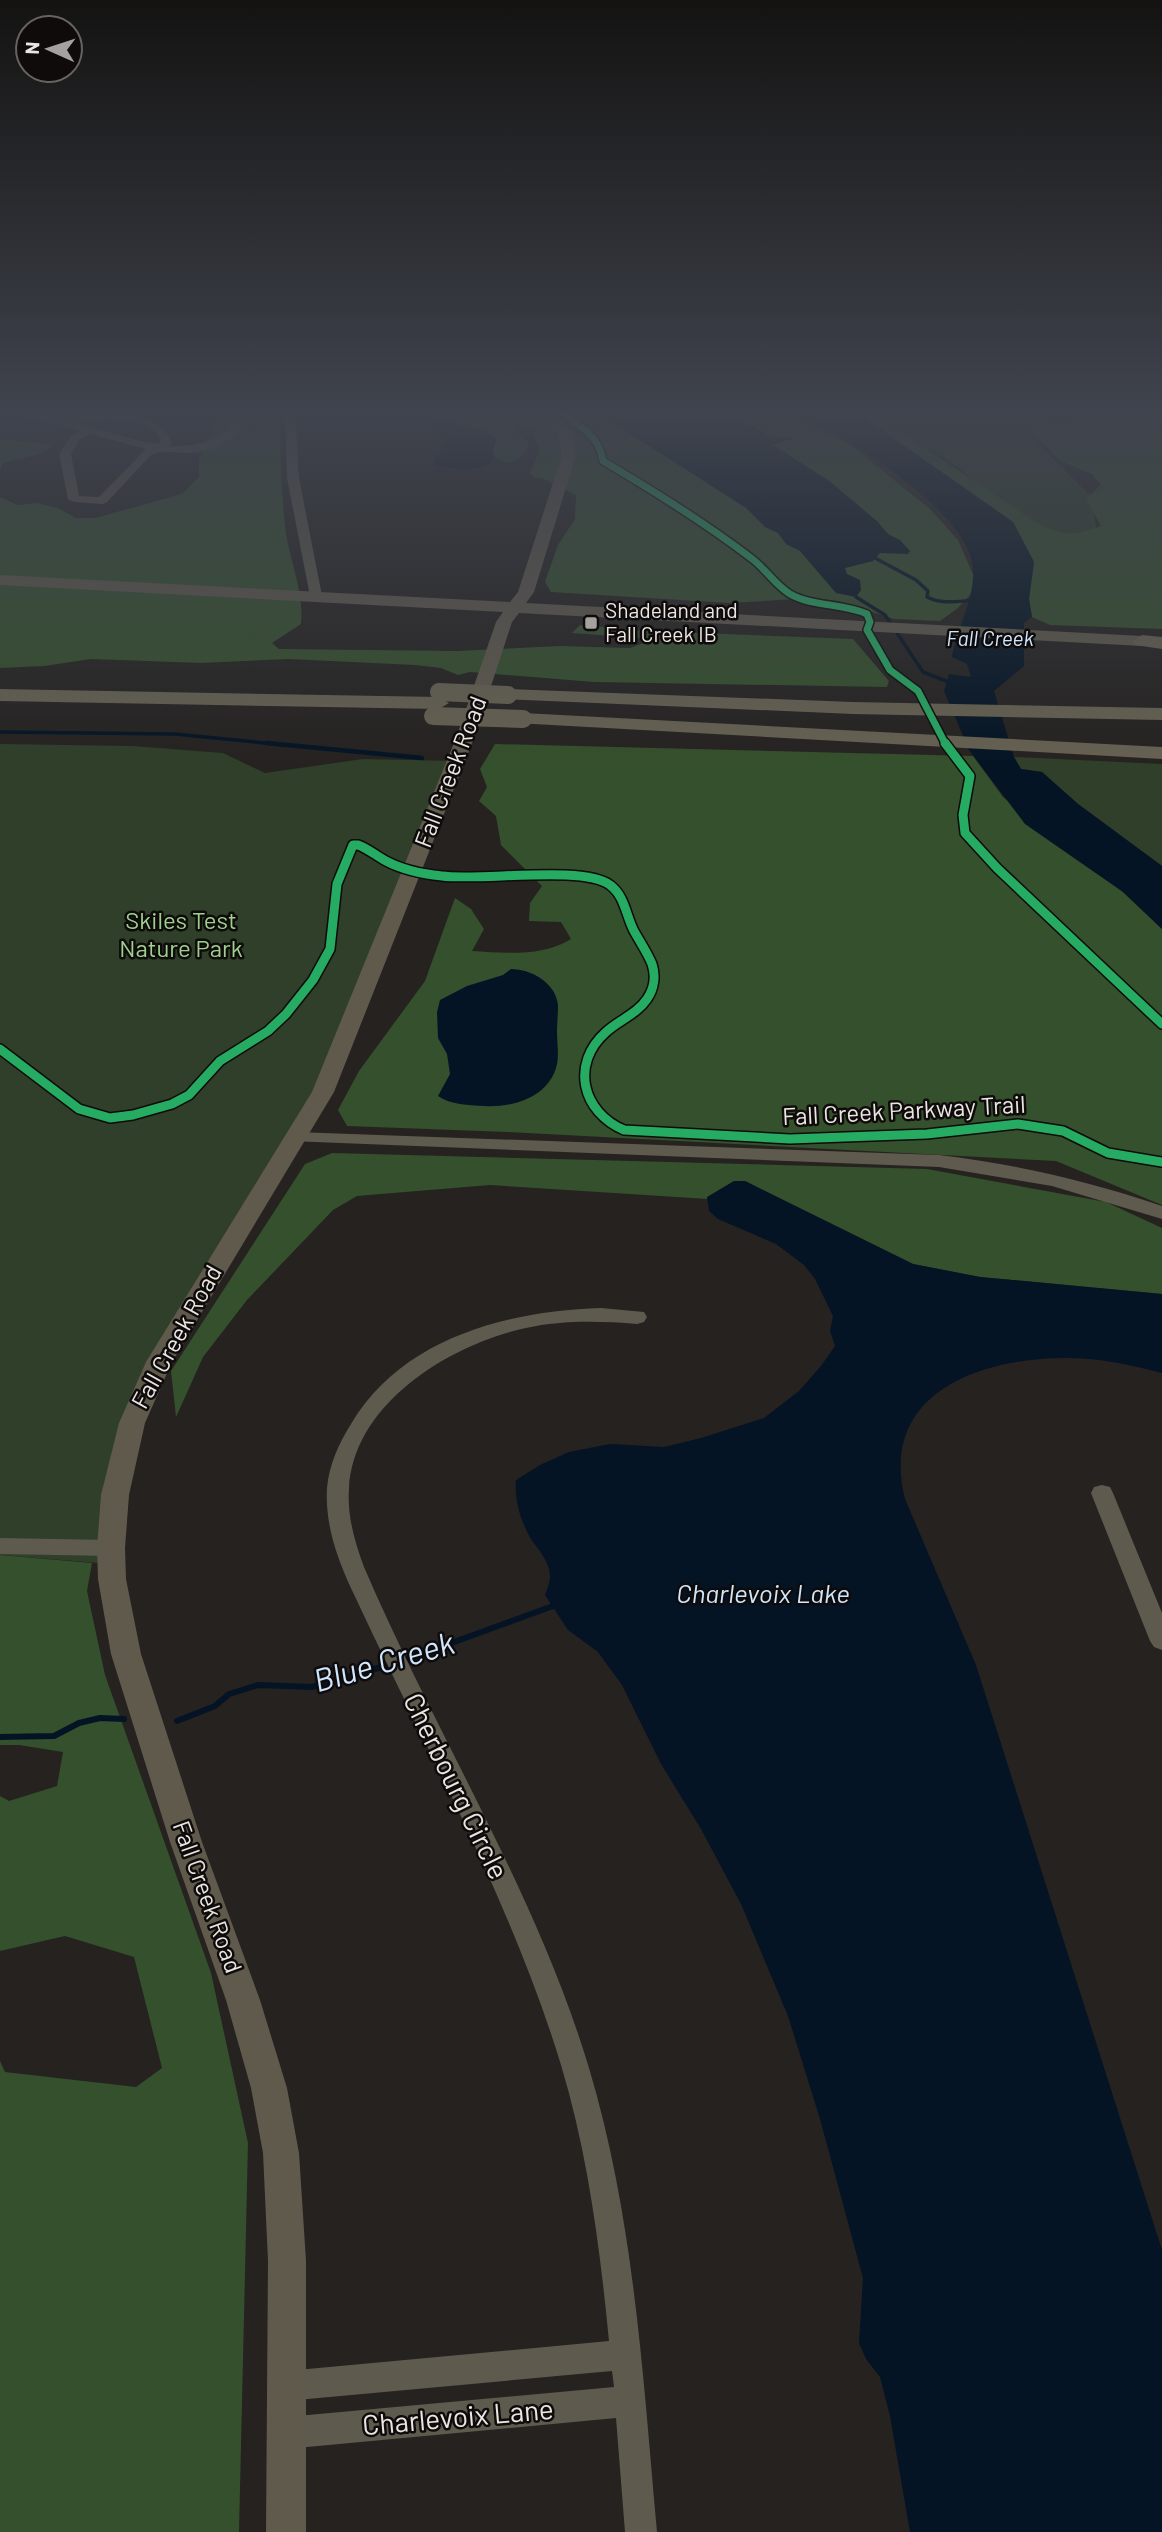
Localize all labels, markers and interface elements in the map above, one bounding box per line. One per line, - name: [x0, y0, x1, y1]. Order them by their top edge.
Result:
- north arrow: [14, 14, 84, 84]
- text: N: [20, 41, 43, 55]
- place label: Shadeland and Fall Creek IB: [605, 597, 738, 646]
- marker: Shadeland and Fall Creek IB: [583, 615, 599, 631]
- water label: Fall Creek: [946, 625, 1034, 650]
- street label: Fall Creek Road: [407, 692, 492, 851]
- park label: Skiles Test Nature Park: [119, 905, 243, 962]
- street label: Fall Creek Parkway Trail: [781, 1089, 1026, 1130]
- street label: Fall Creek Road: [124, 1259, 227, 1413]
- water label: Charlevoix Lake: [676, 1577, 850, 1608]
- water label: Blue Creek: [309, 1622, 459, 1698]
- street label: Cherbourg Circle: [397, 1687, 517, 1884]
- street label: Fall Creek Road: [167, 1817, 249, 1976]
- street label: Charlevoix Lane: [361, 2391, 555, 2441]

